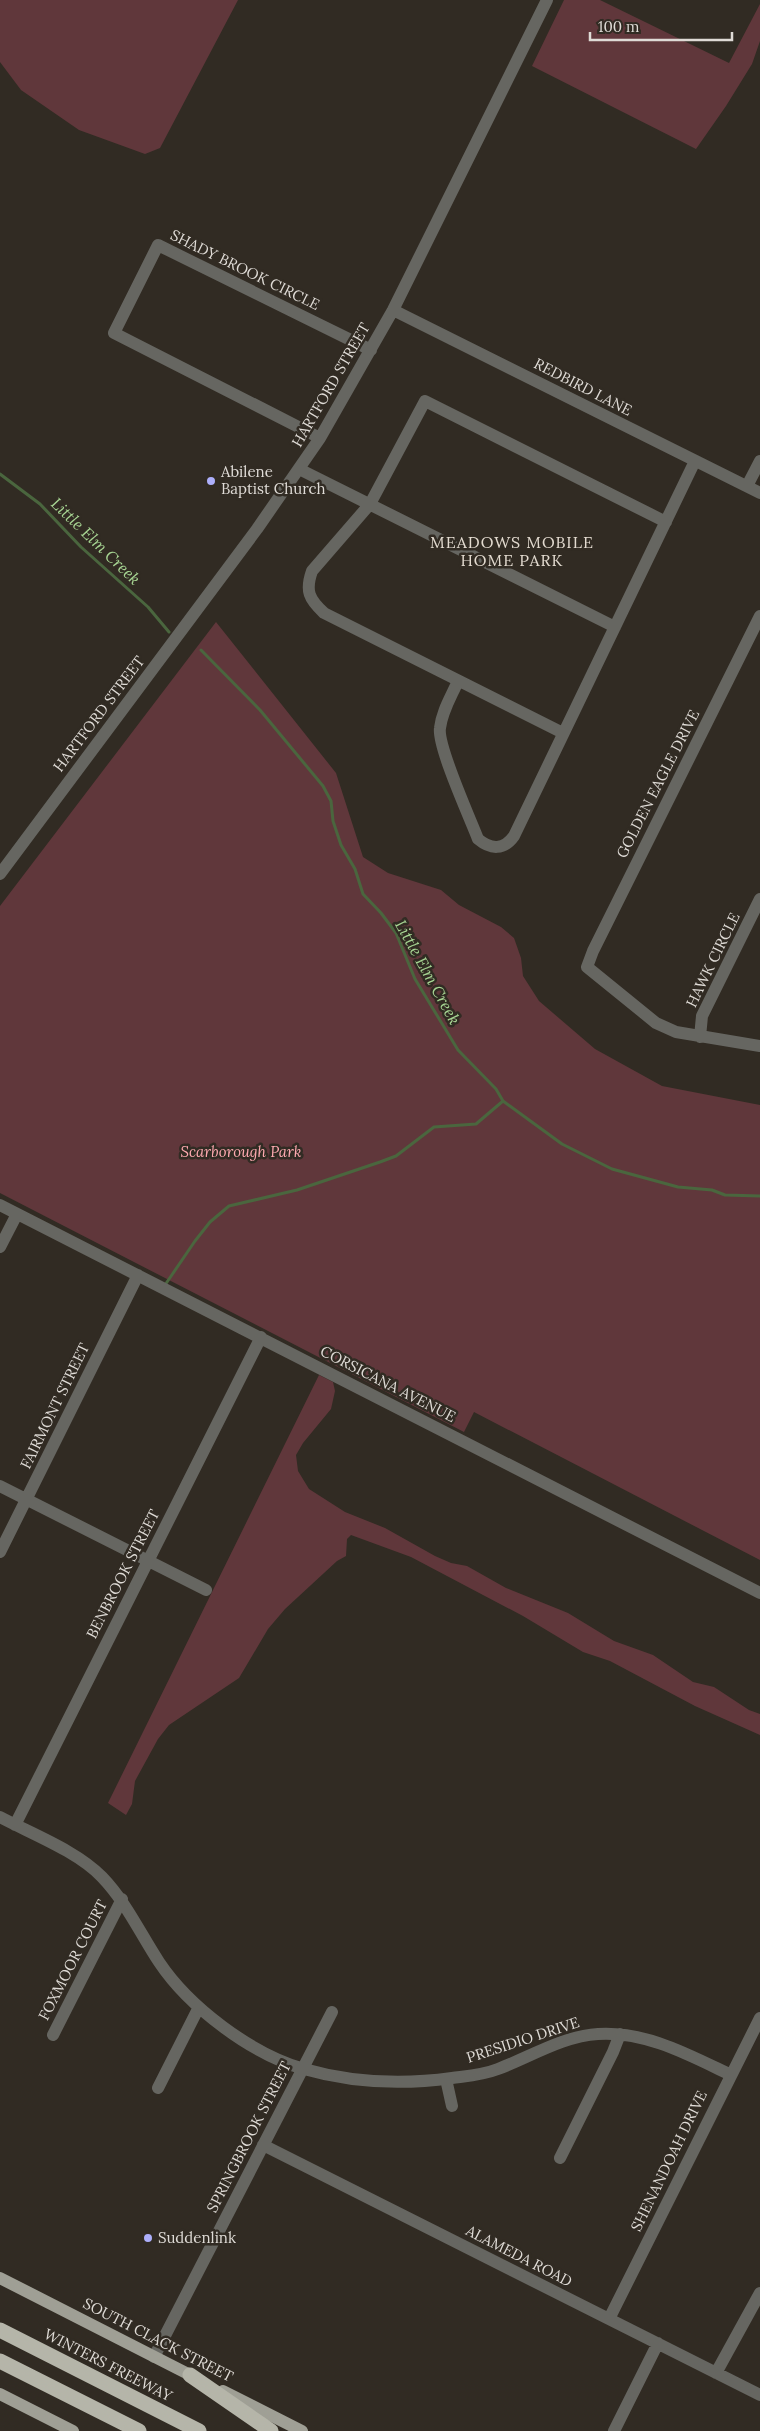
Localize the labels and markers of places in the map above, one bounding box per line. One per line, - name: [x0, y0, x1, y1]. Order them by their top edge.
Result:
- place label: Abilene Baptist Church: [220, 462, 326, 498]
- marker: Abilene Baptist Church: [205, 475, 217, 487]
- place label: Suddenlink: [158, 2228, 236, 2247]
- marker: Suddenlink: [142, 2232, 154, 2244]

